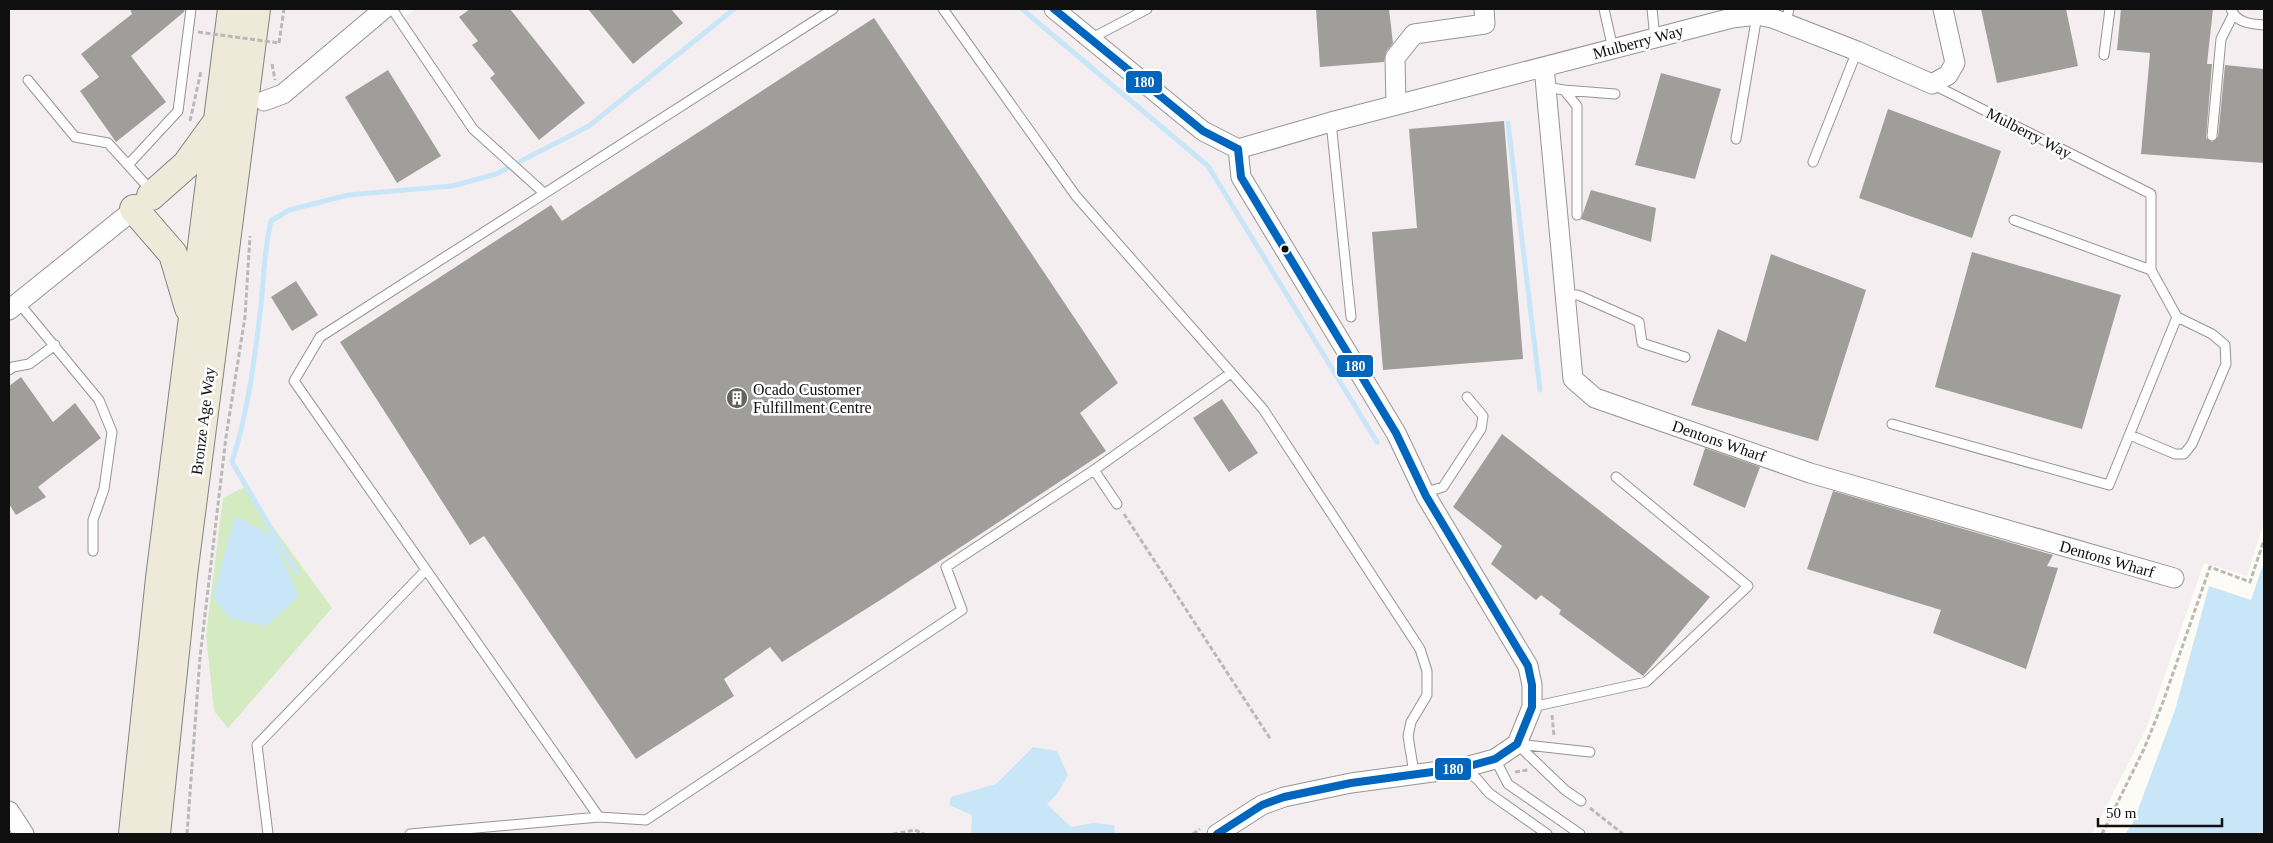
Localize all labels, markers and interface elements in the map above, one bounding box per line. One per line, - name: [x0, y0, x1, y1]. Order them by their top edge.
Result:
- street label: Mulberry Way: [1591, 22, 1685, 63]
- line badge: 180: [1125, 70, 1163, 94]
- text: 180: [1134, 75, 1155, 90]
- street label: Mulberry Way: [1983, 104, 2074, 163]
- unlabelled marker: [1280, 244, 1290, 254]
- line badge: 180: [1336, 354, 1374, 378]
- text: 180: [1345, 359, 1366, 374]
- street label: Bronze Age Way: [188, 366, 219, 476]
- place label: Ocado Customer Fulfillment Centre: [753, 381, 872, 416]
- building icon: Ocado Customer Fulfillment Centre: [725, 386, 749, 410]
- street label: Dentons Wharf: [1670, 417, 1769, 465]
- street label: Dentons Wharf: [2058, 537, 2157, 581]
- line badge: 180: [1434, 757, 1472, 781]
- text: 180: [1443, 762, 1464, 777]
- scale bar: [2098, 796, 2222, 828]
- text: 50 m: [2106, 805, 2137, 821]

